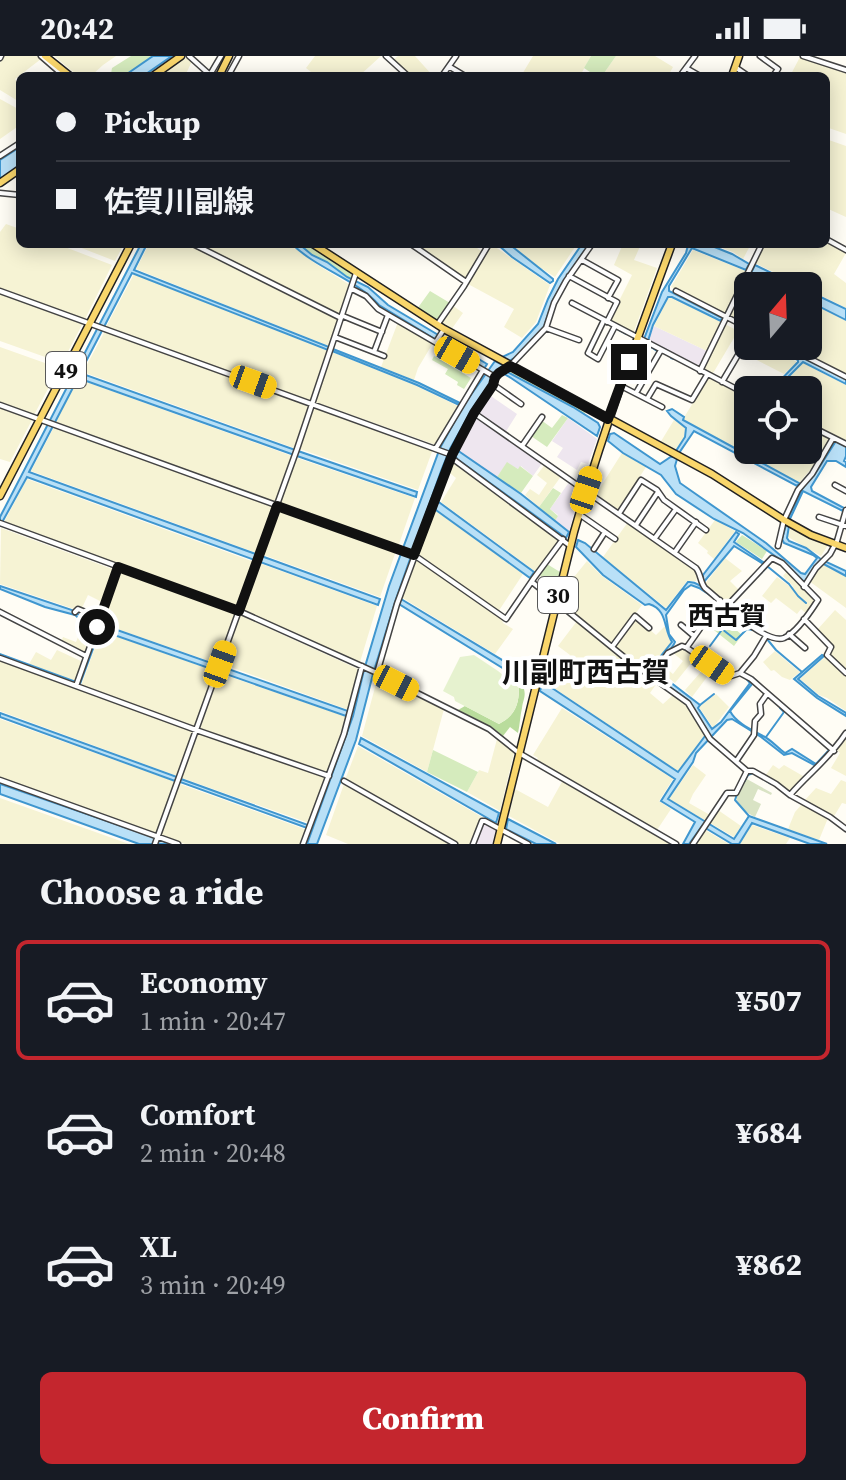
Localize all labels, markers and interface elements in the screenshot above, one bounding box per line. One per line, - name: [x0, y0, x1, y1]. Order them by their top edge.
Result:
- text: 20:42: [40, 8, 114, 49]
- text: Pickup: [104, 102, 200, 143]
- text: 佐賀川副線: [104, 181, 254, 222]
- north arrow: [734, 272, 822, 360]
- map controls: [734, 272, 822, 464]
- car: [430, 333, 484, 377]
- route end: [611, 344, 647, 380]
- road number: 49: [46, 352, 86, 388]
- car: [226, 363, 280, 401]
- button: locate: [734, 376, 822, 464]
- car: [567, 463, 605, 517]
- road number: 30: [538, 577, 578, 613]
- district label: 西古賀: [688, 598, 766, 634]
- route start: [79, 609, 115, 645]
- car: [201, 637, 239, 691]
- car: [685, 641, 739, 689]
- district label: 川副町西古賀: [502, 653, 670, 691]
- car: [369, 661, 423, 705]
- text: Choose a ride: [40, 867, 263, 916]
- text: Economy: [140, 962, 268, 1003]
- icon: car: [44, 964, 116, 1036]
- text: ¥507: [736, 980, 802, 1021]
- text: 1 min · 20:47: [140, 1003, 286, 1039]
- text: Comfort: [140, 1094, 255, 1135]
- icon: car: [44, 1096, 116, 1168]
- text: ¥684: [736, 1112, 802, 1153]
- text: 2 min · 20:48: [140, 1135, 286, 1171]
- text: XL: [140, 1226, 177, 1267]
- icon: car: [44, 1228, 116, 1300]
- text: ¥862: [736, 1244, 802, 1285]
- text: 3 min · 20:49: [140, 1267, 286, 1303]
- button: Confirm: [40, 1372, 806, 1464]

